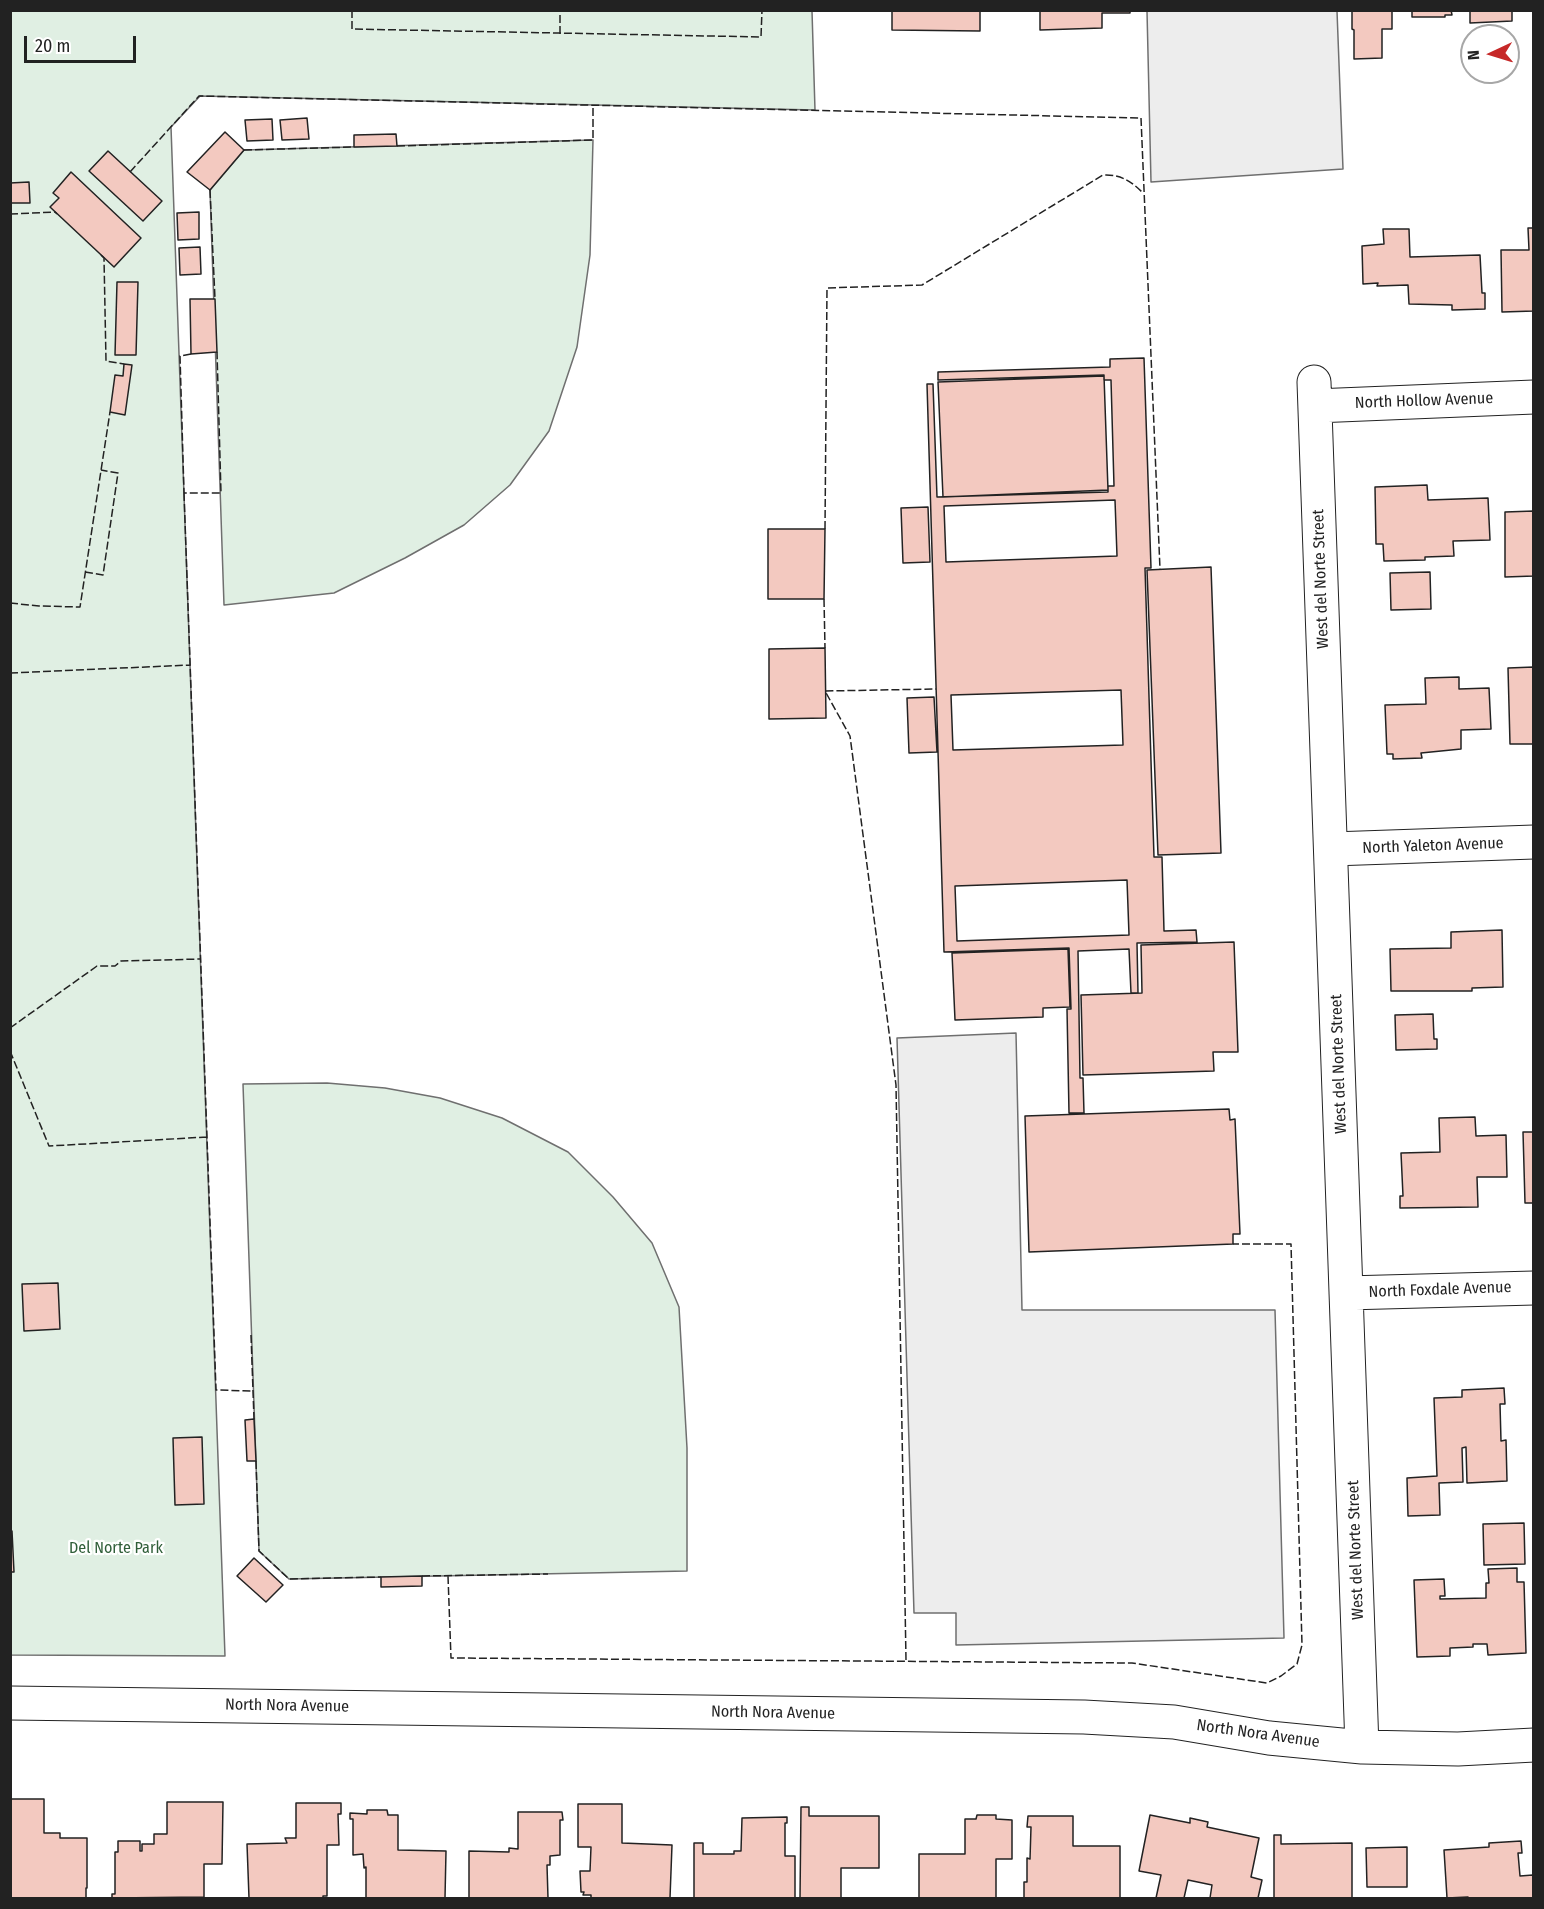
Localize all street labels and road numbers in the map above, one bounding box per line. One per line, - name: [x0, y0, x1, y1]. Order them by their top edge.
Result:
- street label: North Hollow Avenue: [1355, 389, 1493, 413]
- street label: West del Norte Street: [1309, 509, 1333, 649]
- street label: North Yaleton Avenue: [1362, 834, 1504, 858]
- street label: West del Norte Street: [1327, 994, 1351, 1134]
- street label: North Foxdale Avenue: [1368, 1278, 1512, 1302]
- street label: West del Norte Street: [1344, 1480, 1368, 1620]
- street label: North Nora Avenue: [225, 1695, 349, 1717]
- street label: North Nora Avenue: [711, 1702, 835, 1724]
- street label: North Nora Avenue: [1195, 1716, 1321, 1752]

